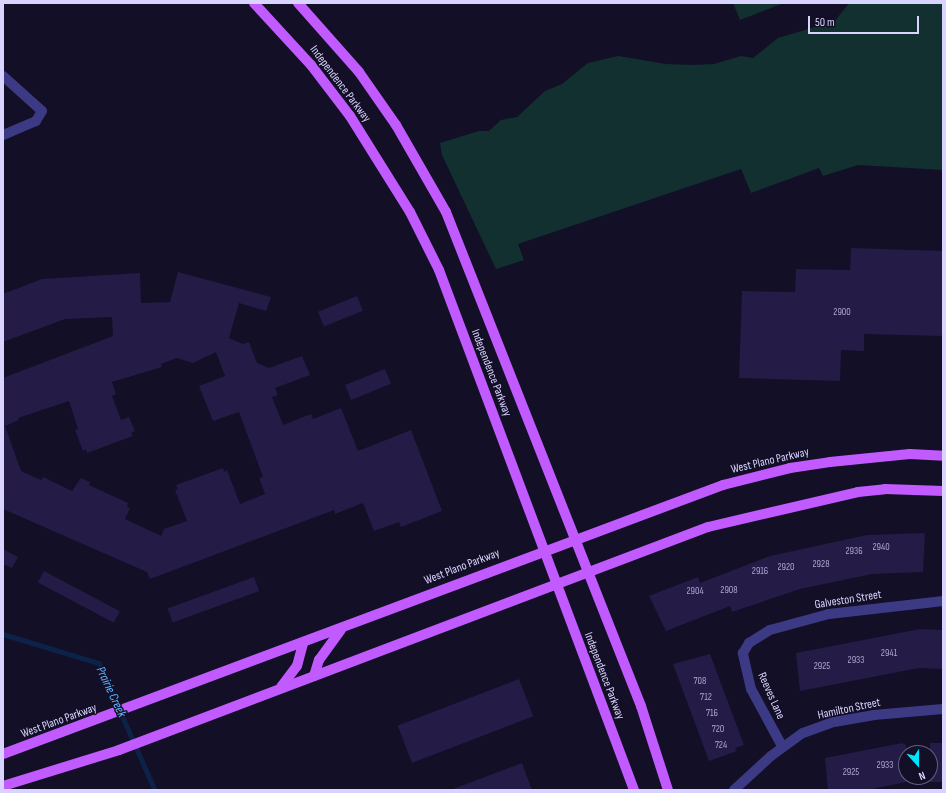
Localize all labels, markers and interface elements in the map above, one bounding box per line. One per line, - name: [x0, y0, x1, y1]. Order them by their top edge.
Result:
- scale bar: [810, 8, 921, 34]
- text: 50 m: [815, 15, 835, 30]
- street label: Independence Parkway: [307, 43, 373, 125]
- house number: 2900: [833, 307, 851, 319]
- street label: Independence Parkway: [468, 327, 514, 419]
- street label: West Plano Parkway: [730, 445, 810, 477]
- house number: 2940: [872, 542, 890, 554]
- street label: West Plano Parkway: [422, 546, 502, 588]
- house number: 2936: [845, 546, 863, 558]
- house number: 2928: [812, 559, 830, 571]
- house number: 2920: [777, 562, 795, 574]
- house number: 2916: [752, 566, 768, 578]
- house number: 2908: [720, 585, 738, 597]
- house number: 2904: [686, 586, 704, 598]
- street label: Galveston Street: [814, 588, 882, 612]
- street label: Independence Parkway: [581, 630, 627, 722]
- house number: 2941: [881, 648, 897, 660]
- house number: 2933: [848, 655, 864, 667]
- house number: 2925: [814, 661, 830, 673]
- water label: Prairie Creek: [92, 664, 130, 720]
- street label: Reeves Lane: [754, 670, 788, 722]
- house number: 708: [694, 676, 706, 688]
- house number: 712: [700, 692, 712, 704]
- street label: Hamilton Street: [816, 695, 882, 723]
- street label: West Plano Parkway: [19, 701, 99, 741]
- house number: 716: [706, 708, 718, 720]
- house number: 720: [712, 724, 724, 736]
- house number: 724: [715, 740, 727, 752]
- north arrow: [898, 745, 938, 785]
- house number: 2933: [877, 760, 893, 772]
- house number: 2925: [843, 767, 859, 779]
- text: N: [917, 769, 927, 783]

